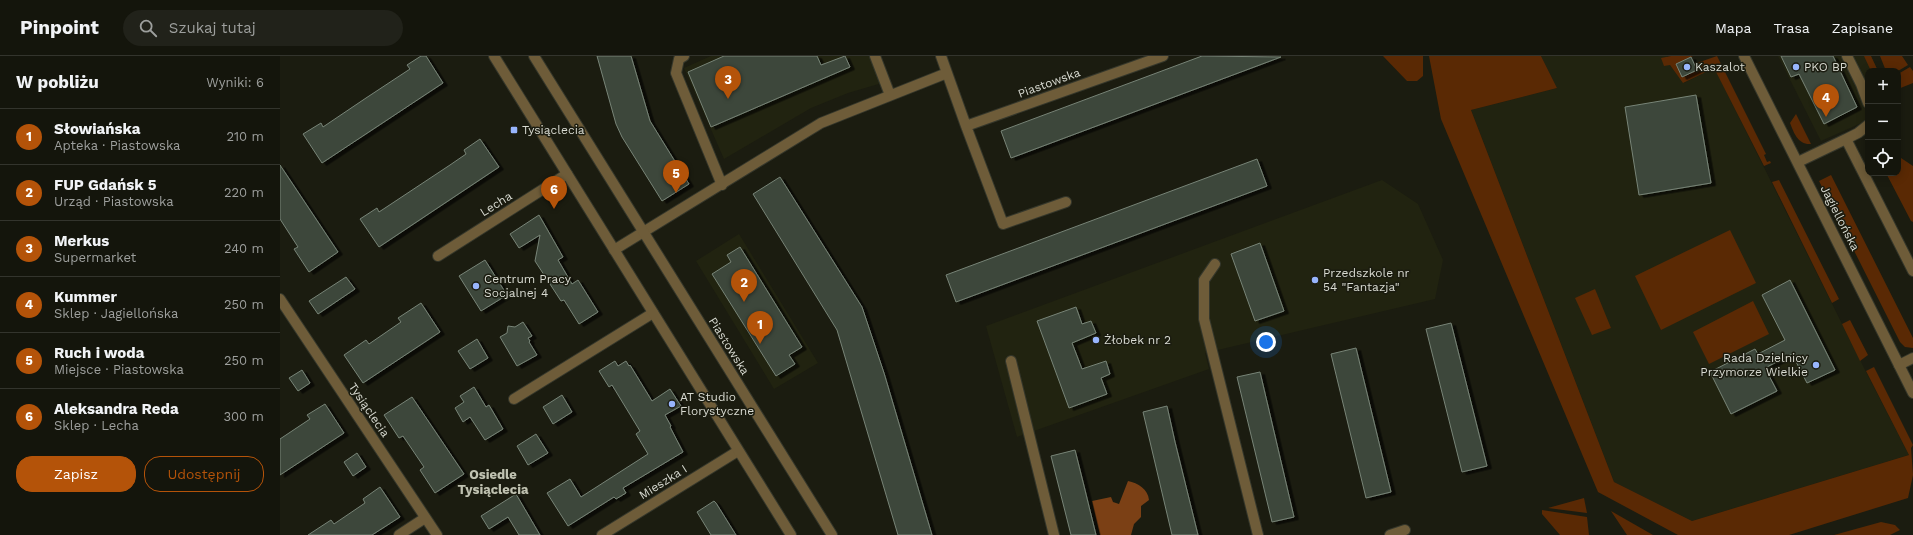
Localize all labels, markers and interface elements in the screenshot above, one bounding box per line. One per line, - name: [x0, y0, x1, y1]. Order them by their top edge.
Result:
- search box: [123, 10, 403, 46]
- text: Pinpoint: [20, 16, 99, 39]
- icon: search: [137, 17, 159, 39]
- text: Szukaj tutaj: [169, 19, 256, 37]
- text: Mapa: [1715, 20, 1751, 36]
- text: Trasa: [1773, 20, 1810, 36]
- text: Zapisane: [1832, 20, 1893, 36]
- place label: Kaszalot: [1695, 60, 1745, 74]
- place label: PKO BP: [1804, 60, 1847, 74]
- marker: Kaszalot: [1682, 62, 1692, 72]
- marker: PKO BP: [1791, 62, 1801, 72]
- street label: Piastowska: [1016, 65, 1082, 101]
- pin: 3: [715, 66, 741, 99]
- map controls: [1865, 68, 1901, 176]
- button: +: [1865, 68, 1901, 104]
- text: W pobliżu: [16, 72, 99, 92]
- text: Wyniki: 6: [206, 75, 264, 90]
- pin: 4: [1813, 84, 1839, 117]
- button: −: [1865, 104, 1901, 140]
- text: Słowiańska: [54, 120, 141, 138]
- place label: Tysiąclecia: [522, 123, 585, 137]
- marker: Tysiąclecia: [509, 125, 519, 135]
- text: 1: [26, 129, 32, 144]
- text: 210 m: [226, 129, 264, 144]
- text: Apteka · Piastowska: [54, 138, 180, 153]
- button: locate: [1865, 140, 1901, 176]
- pin: 5: [663, 160, 689, 193]
- text: FUP Gdańsk 5: [54, 176, 156, 194]
- pin: 6: [541, 176, 567, 209]
- street label: Jagiellońska: [1818, 183, 1863, 253]
- text: 2: [25, 185, 33, 200]
- text: 220 m: [224, 185, 264, 200]
- street label: Lecha: [478, 189, 515, 219]
- text: Urząd · Piastowska: [54, 194, 174, 209]
- text: Merkus: [54, 232, 109, 250]
- text: 3: [25, 241, 33, 256]
- text: 240 m: [224, 241, 264, 256]
- text: Supermarket: [54, 250, 136, 265]
- place label: Przedszkole nr 54 "Fantazja": [1323, 266, 1410, 294]
- pin: 2: [731, 269, 757, 302]
- place label: Centrum Pracy Socjalnej 4: [484, 272, 572, 300]
- marker: Przedszkole nr 54 "Fantazja": [1310, 275, 1320, 285]
- marker: Centrum Pracy Socjalnej 4: [471, 281, 481, 291]
- text: Kummer: [54, 288, 117, 306]
- text: 4: [25, 297, 33, 312]
- text: 250 m: [224, 297, 264, 312]
- text: Sklep · Jagiellońska: [54, 306, 178, 321]
- pin: 1: [747, 311, 773, 344]
- street label: Piastowska: [706, 315, 752, 378]
- your location: [1256, 332, 1276, 352]
- place label: Żłobek nr 2: [1104, 333, 1171, 347]
- marker: Żłobek nr 2: [1091, 335, 1101, 345]
- text: Ruch i woda: [54, 344, 144, 362]
- place label: Rada Dzielnicy Przymorze Wielkie: [1700, 351, 1809, 379]
- text: 5: [25, 353, 33, 368]
- text: 250 m: [224, 353, 264, 368]
- marker: Rada Dzielnicy Przymorze Wielkie: [1811, 360, 1821, 370]
- text: Miejsce · Piastowska: [54, 362, 184, 377]
- street label: Tysiąclecia: [346, 380, 392, 440]
- place label: AT Studio Florystyczne: [680, 390, 754, 418]
- marker: AT Studio Florystyczne: [667, 399, 677, 409]
- text: Aleksandra Reda: [54, 400, 179, 418]
- text: 6: [25, 409, 33, 424]
- text: 300 m: [223, 409, 264, 424]
- text: Sklep · Lecha: [54, 418, 139, 433]
- button: Zapisz: [16, 456, 136, 492]
- button: Udostępnij: [144, 456, 264, 492]
- street label: Mieszka I: [636, 462, 690, 502]
- district label: Osiedle Tysiąclecia: [458, 467, 529, 497]

